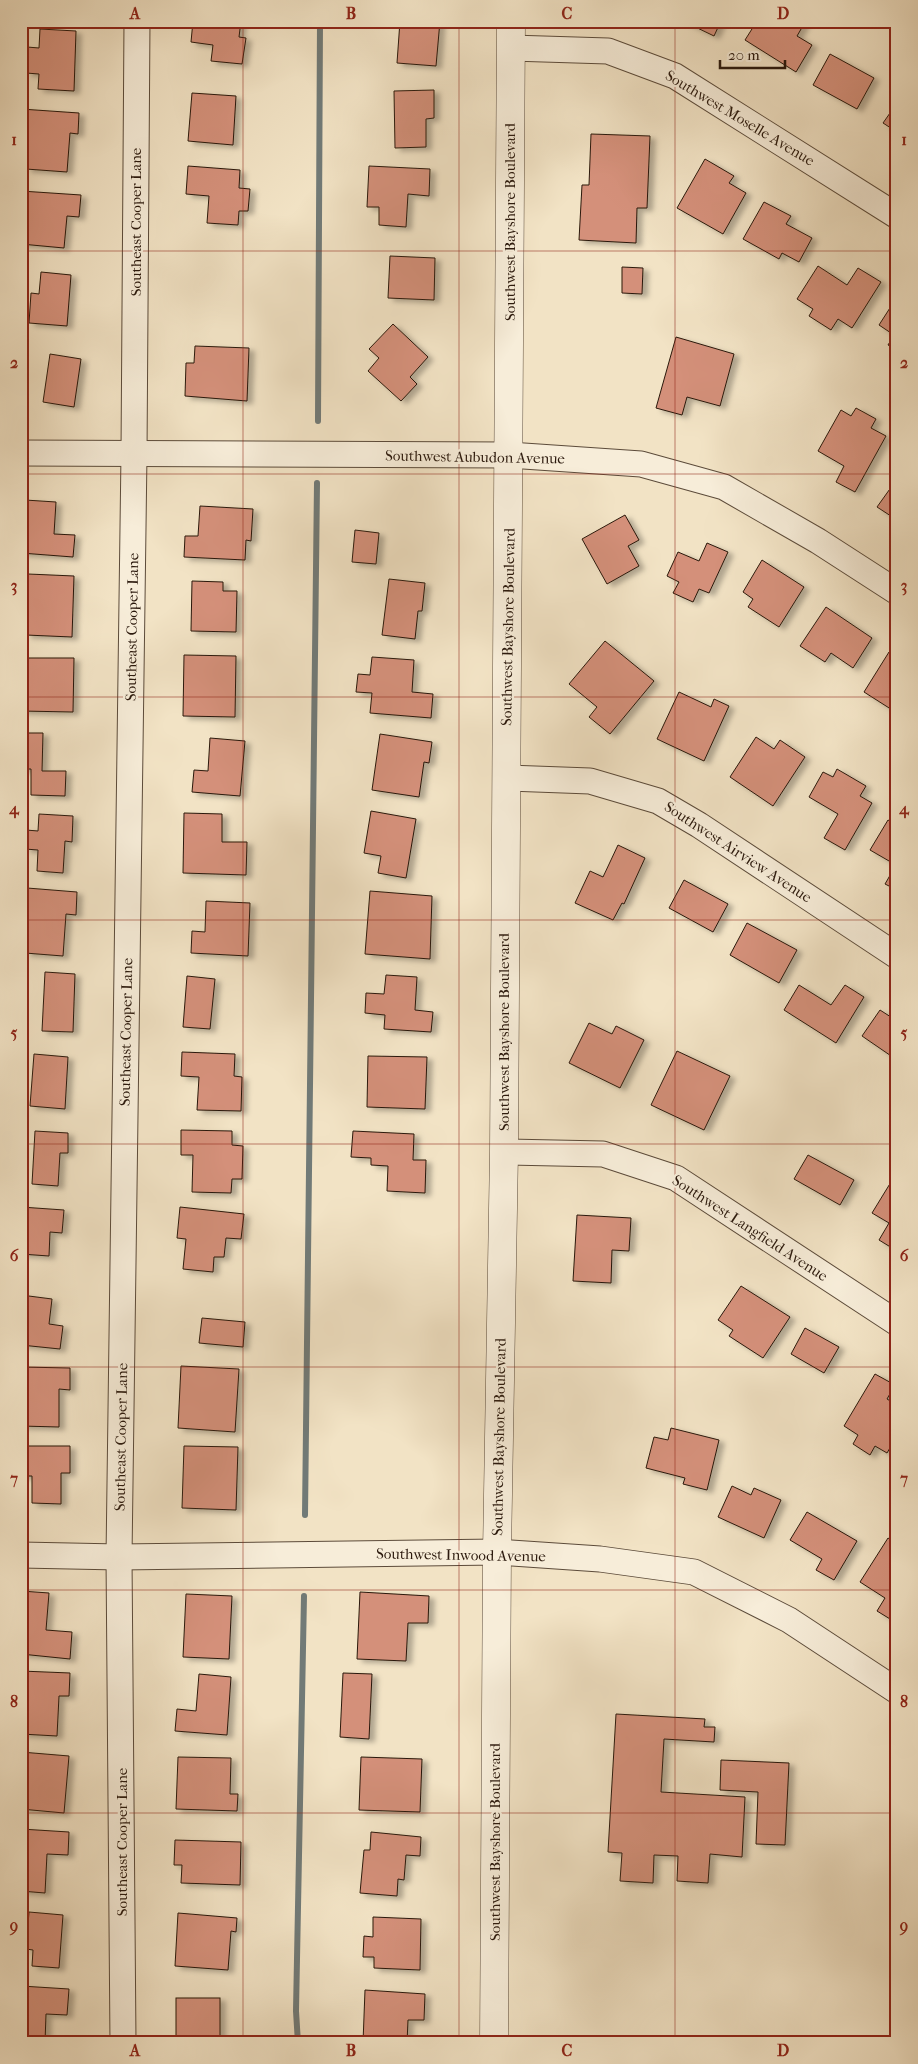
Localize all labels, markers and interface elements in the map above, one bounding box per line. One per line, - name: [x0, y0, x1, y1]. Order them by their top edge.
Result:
- text: A: [129, 4, 141, 23]
- text: B: [346, 4, 356, 23]
- text: C: [562, 4, 573, 23]
- text: D: [777, 4, 789, 23]
- scale bar: [720, 38, 786, 70]
- text: 20 m: [728, 46, 760, 64]
- street label: Southwest Moselle Avenue: [662, 66, 818, 170]
- street label: Southwest Bayshore Boulevard: [501, 122, 519, 321]
- text: 1: [11, 130, 17, 149]
- text: 1: [901, 130, 907, 149]
- street label: Southeast Cooper Lane: [127, 147, 145, 296]
- text: 2: [10, 353, 18, 372]
- text: 2: [900, 353, 908, 372]
- street label: Southwest Aubudon Avenue: [385, 446, 566, 468]
- street label: Southwest Bayshore Boulevard: [497, 527, 519, 726]
- street label: Southeast Cooper Lane: [122, 552, 142, 701]
- text: 3: [11, 576, 17, 596]
- text: 3: [901, 576, 907, 596]
- street label: Southwest Airview Avenue: [661, 798, 816, 907]
- text: 4: [8, 799, 20, 819]
- text: 4: [898, 799, 910, 819]
- street label: Southwest Bayshore Boulevard: [495, 932, 513, 1131]
- street label: Southeast Cooper Lane: [116, 957, 136, 1106]
- text: 5: [11, 1023, 18, 1042]
- text: 5: [901, 1023, 908, 1042]
- street label: Southwest Langfield Avenue: [669, 1171, 832, 1285]
- text: 6: [10, 1246, 19, 1265]
- text: 6: [900, 1246, 909, 1265]
- street label: Southwest Bayshore Boulevard: [488, 1337, 510, 1536]
- street label: Southeast Cooper Lane: [111, 1362, 131, 1511]
- text: 7: [9, 1469, 18, 1488]
- text: 7: [899, 1469, 908, 1488]
- street label: Southwest Inwood Avenue: [376, 1545, 547, 1565]
- text: 8: [10, 1692, 18, 1711]
- text: 8: [900, 1692, 908, 1711]
- street label: Southwest Bayshore Boulevard: [486, 1742, 504, 1941]
- street label: Southeast Cooper Lane: [113, 1767, 131, 1916]
- text: 9: [9, 1916, 18, 1936]
- text: 9: [899, 1916, 908, 1936]
- text: A: [129, 2041, 141, 2060]
- text: B: [346, 2041, 356, 2060]
- text: C: [562, 2041, 573, 2060]
- text: D: [777, 2041, 789, 2060]

